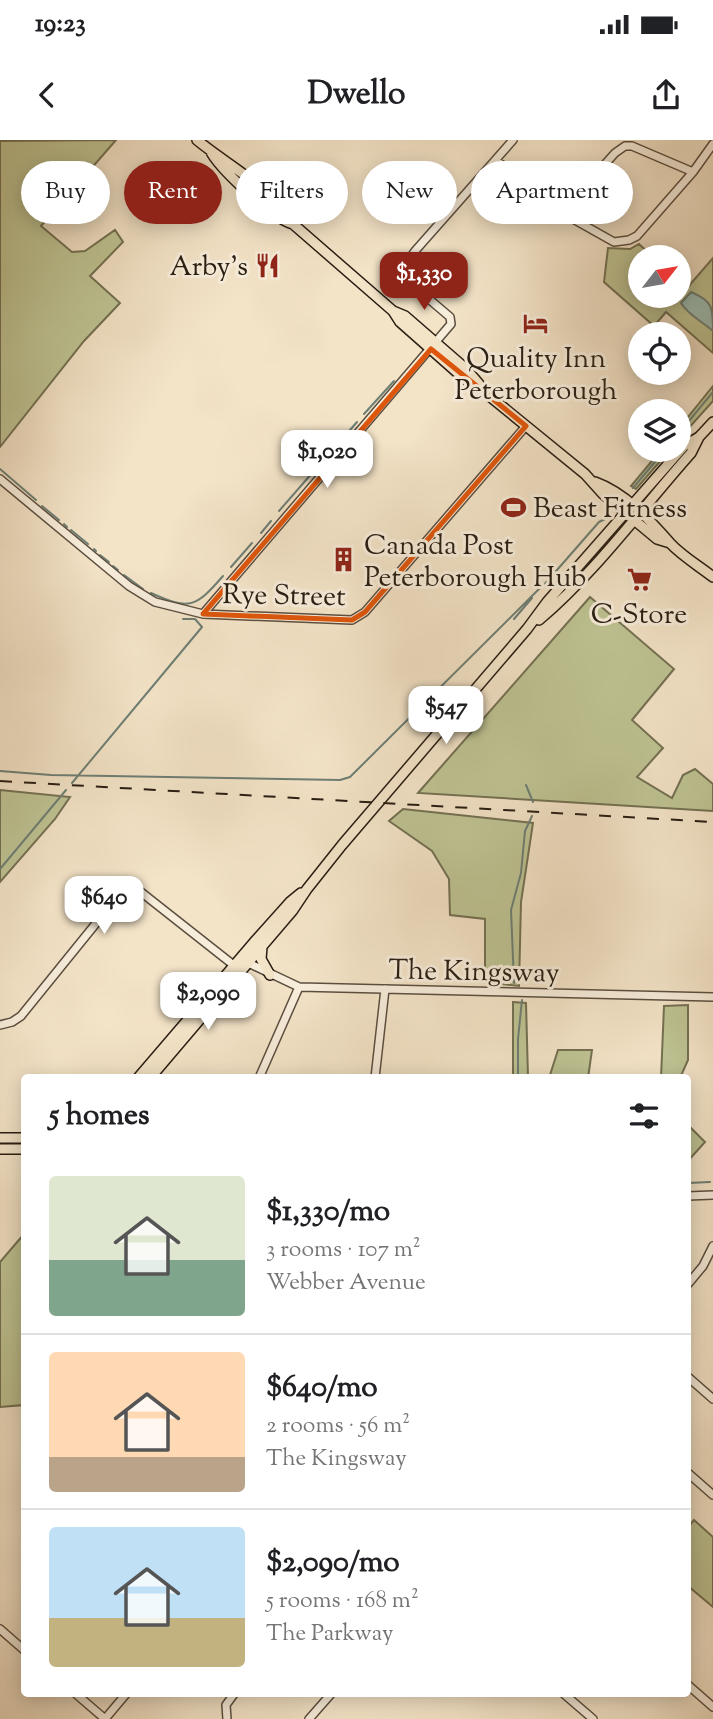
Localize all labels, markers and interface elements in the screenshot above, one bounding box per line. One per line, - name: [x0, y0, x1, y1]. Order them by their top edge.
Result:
- text: 19:23: [35, 6, 86, 43]
- text: Dwello: [307, 72, 406, 118]
- icon: back: [28, 76, 66, 114]
- icon: share: [647, 76, 685, 114]
- chip: Buy: [21, 161, 110, 224]
- chip: Rent: [124, 161, 222, 224]
- chip: Filters: [236, 161, 348, 224]
- chip: New: [362, 161, 457, 224]
- chip: Apartment: [471, 161, 633, 224]
- north arrow: [628, 245, 691, 308]
- map controls: [628, 245, 691, 462]
- place label: Arby's: [170, 248, 248, 288]
- restaurant icon: Arby's: [254, 251, 282, 279]
- pin: $1,330: [367, 253, 481, 312]
- text: $1,330: [396, 258, 452, 291]
- hotel icon: Quality Inn Peterborough: [522, 309, 550, 337]
- button: locate: [628, 322, 691, 385]
- place label: Quality Inn Peterborough: [454, 340, 618, 412]
- button: layers: [628, 399, 691, 462]
- pin: $1,020: [270, 430, 384, 490]
- text: $1,020: [297, 436, 357, 469]
- place label: Beast Fitness: [533, 490, 687, 530]
- sports icon: Beast Fitness: [499, 493, 527, 521]
- place label: Canada Post Peterborough Hub: [364, 527, 586, 599]
- building icon: Canada Post Peterborough Hub: [330, 546, 358, 574]
- supermarket icon: C-Store: [625, 565, 653, 593]
- street label: Rye Street: [222, 576, 346, 618]
- place label: C-Store: [591, 596, 687, 636]
- pin: $547: [405, 686, 487, 746]
- text: $547: [424, 692, 468, 725]
- pin: $640: [63, 876, 145, 936]
- text: $640: [81, 882, 127, 915]
- street label: The Kingsway: [388, 952, 560, 994]
- pin: $2,090: [151, 972, 265, 1032]
- text: $2,090: [176, 978, 240, 1011]
- text: 5 homes: [49, 1095, 150, 1138]
- icon: filters: [625, 1097, 663, 1135]
- text: $1,330/mo: [266, 1191, 390, 1234]
- icon: home: [105, 1204, 189, 1288]
- text: 3 rooms · 107 m²: [266, 1234, 421, 1267]
- text: Webber Avenue: [266, 1267, 426, 1300]
- text: $640/mo: [266, 1367, 378, 1410]
- icon: home: [105, 1380, 189, 1464]
- text: 2 rooms · 56 m²: [266, 1410, 410, 1443]
- text: The Kingsway: [266, 1443, 407, 1476]
- text: $2,090/mo: [266, 1542, 400, 1585]
- icon: home: [105, 1555, 189, 1639]
- text: 5 rooms · 168 m²: [266, 1585, 419, 1618]
- text: The Parkway: [266, 1618, 394, 1651]

